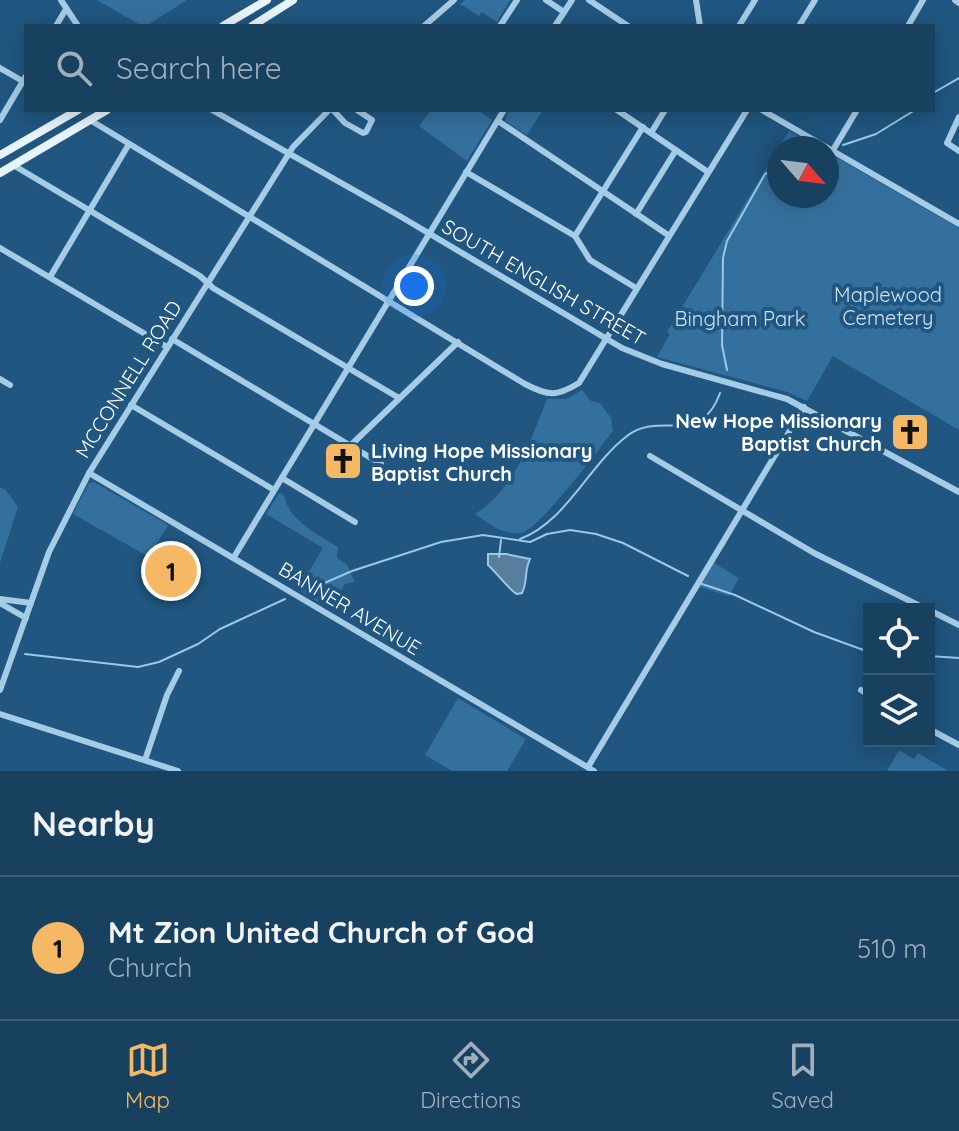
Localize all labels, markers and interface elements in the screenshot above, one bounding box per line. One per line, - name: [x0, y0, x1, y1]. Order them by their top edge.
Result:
- search box: [24, 24, 935, 112]
- icon: search: [52, 46, 96, 90]
- text: Search here: [116, 49, 282, 87]
- north arrow: [767, 136, 839, 208]
- street label: SOUTH ENGLISH STREET: [438, 213, 650, 351]
- your location: [394, 266, 434, 306]
- park label: Maplewood Cemetery: [834, 282, 942, 330]
- street label: MCCONNELL ROAD: [69, 296, 187, 462]
- park label: Bingham Park: [675, 306, 805, 331]
- place label: New Hope Missionary Baptist Church: [675, 408, 882, 456]
- church icon: New Hope Missionary Baptist Church: [889, 411, 931, 453]
- place label: Living Hope Missionary Baptist Church: [371, 438, 593, 486]
- church icon: Living Hope Missionary Baptist Church: [322, 440, 364, 482]
- pin: 1: [145, 541, 197, 601]
- street label: BANNER AVENUE: [274, 556, 426, 660]
- map controls: [863, 603, 935, 747]
- button: locate: [863, 603, 935, 675]
- button: layers: [863, 675, 935, 747]
- text: Nearby: [32, 802, 155, 845]
- text: Mt Zion United Church of God: [108, 913, 535, 951]
- text: 1: [53, 932, 63, 965]
- text: 510 m: [857, 932, 927, 965]
- text: Church: [108, 951, 192, 984]
- tab: Map: [125, 1038, 170, 1114]
- tab: Directions: [420, 1038, 521, 1114]
- tab: Saved: [771, 1038, 834, 1114]

